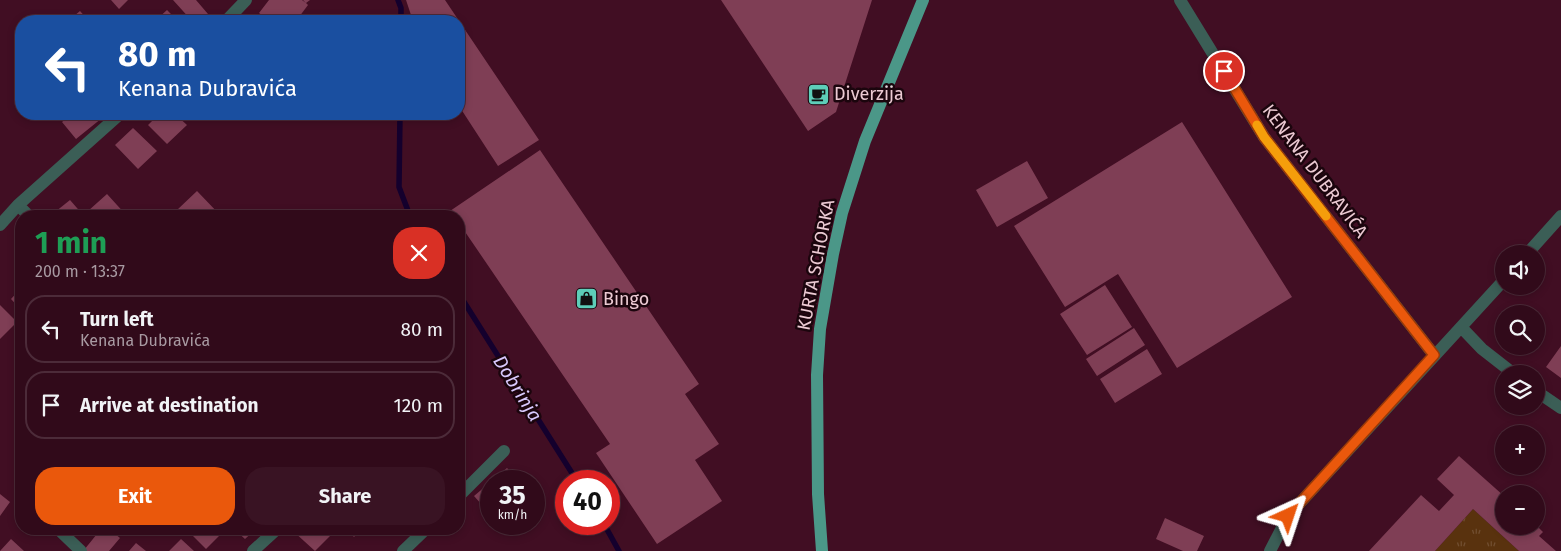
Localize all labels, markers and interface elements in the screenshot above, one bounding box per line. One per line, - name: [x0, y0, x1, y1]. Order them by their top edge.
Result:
- text: 80 m: [118, 33, 197, 75]
- icon: left: [35, 35, 100, 100]
- pin: [1203, 50, 1245, 92]
- icon: arrive: [1210, 57, 1238, 85]
- text: Kenana Dubravića: [118, 75, 297, 102]
- cafe icon: Diverzija: [806, 82, 830, 106]
- place label: Diverzija: [834, 83, 904, 105]
- street label: KENANA DUBRAVIĆA: [1258, 100, 1373, 243]
- street label: KURTA SCHORKA: [793, 197, 840, 332]
- text: 1 min: [35, 225, 107, 261]
- button: close: [393, 227, 445, 279]
- map controls: [1495, 245, 1545, 535]
- button: sound: [1495, 245, 1545, 295]
- text: 200 m · 13:37: [35, 262, 125, 281]
- shop icon: Bingo: [575, 287, 599, 311]
- place label: Bingo: [603, 288, 649, 310]
- button: search: [1495, 305, 1545, 355]
- text: Turn left: [80, 308, 154, 331]
- icon: left: [37, 315, 65, 343]
- text: 80 m: [401, 318, 443, 341]
- text: Kenana Dubravića: [80, 331, 210, 350]
- water label: Dobrinja: [488, 351, 547, 426]
- button: layers: [1495, 365, 1545, 415]
- icon: arrive: [37, 391, 65, 419]
- text: Arrive at destination: [80, 394, 259, 417]
- text: 120 m: [393, 394, 443, 417]
- button: +: [1495, 425, 1545, 475]
- button: Exit: [35, 467, 235, 525]
- button: Share: [245, 467, 445, 525]
- speed limit sign: 40: [555, 470, 620, 535]
- text: 35: [499, 481, 526, 511]
- button: −: [1495, 485, 1545, 535]
- position arrow: [1261, 489, 1313, 541]
- text: km/h: [498, 508, 527, 522]

